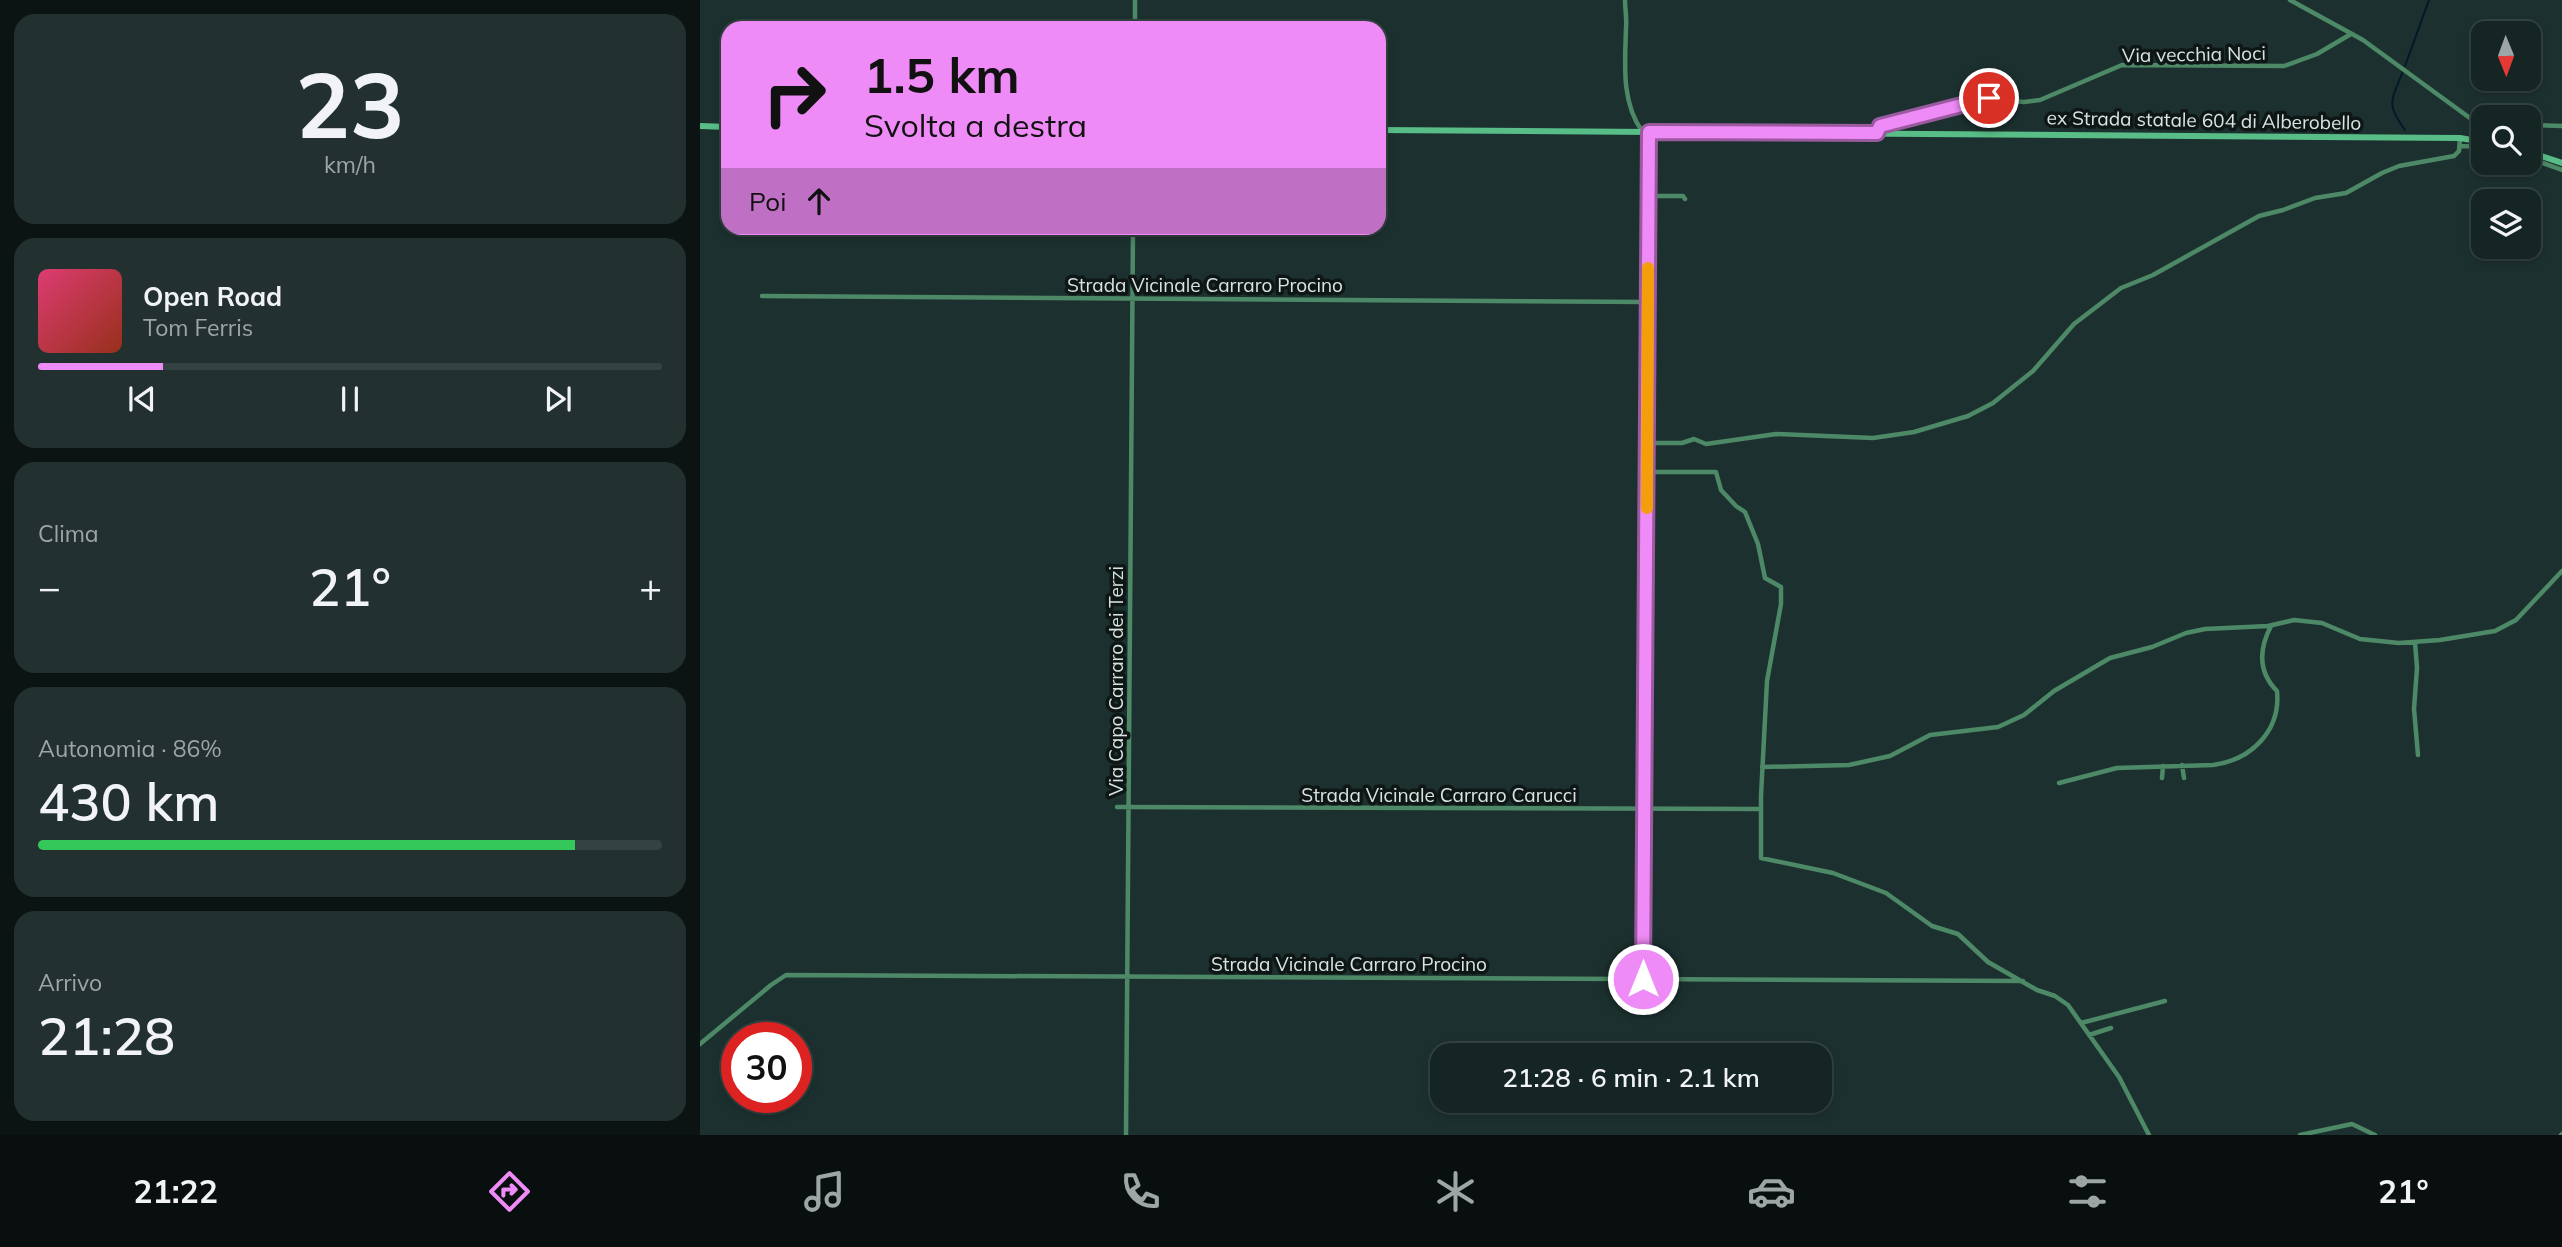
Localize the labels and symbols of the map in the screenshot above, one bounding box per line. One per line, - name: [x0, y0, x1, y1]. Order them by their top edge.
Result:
- north arrow: [2471, 21, 2541, 91]
- street label: Via vecchia Noci: [2122, 41, 2266, 67]
- pin: [1959, 68, 2019, 128]
- street label: ex Strada statale 604 di Alberobello: [2047, 105, 2361, 135]
- street label: Strada Vicinale Carraro Procino: [1067, 273, 1343, 297]
- street label: Via Capo Carraro dei Terzi: [1104, 566, 1128, 796]
- street label: Strada Vicinale Carraro Carucci: [1301, 783, 1577, 807]
- position arrow: [1606, 942, 1680, 1016]
- street label: Strada Vicinale Carraro Procino: [1211, 952, 1487, 976]
- speed limit sign: 30: [721, 1022, 812, 1113]

